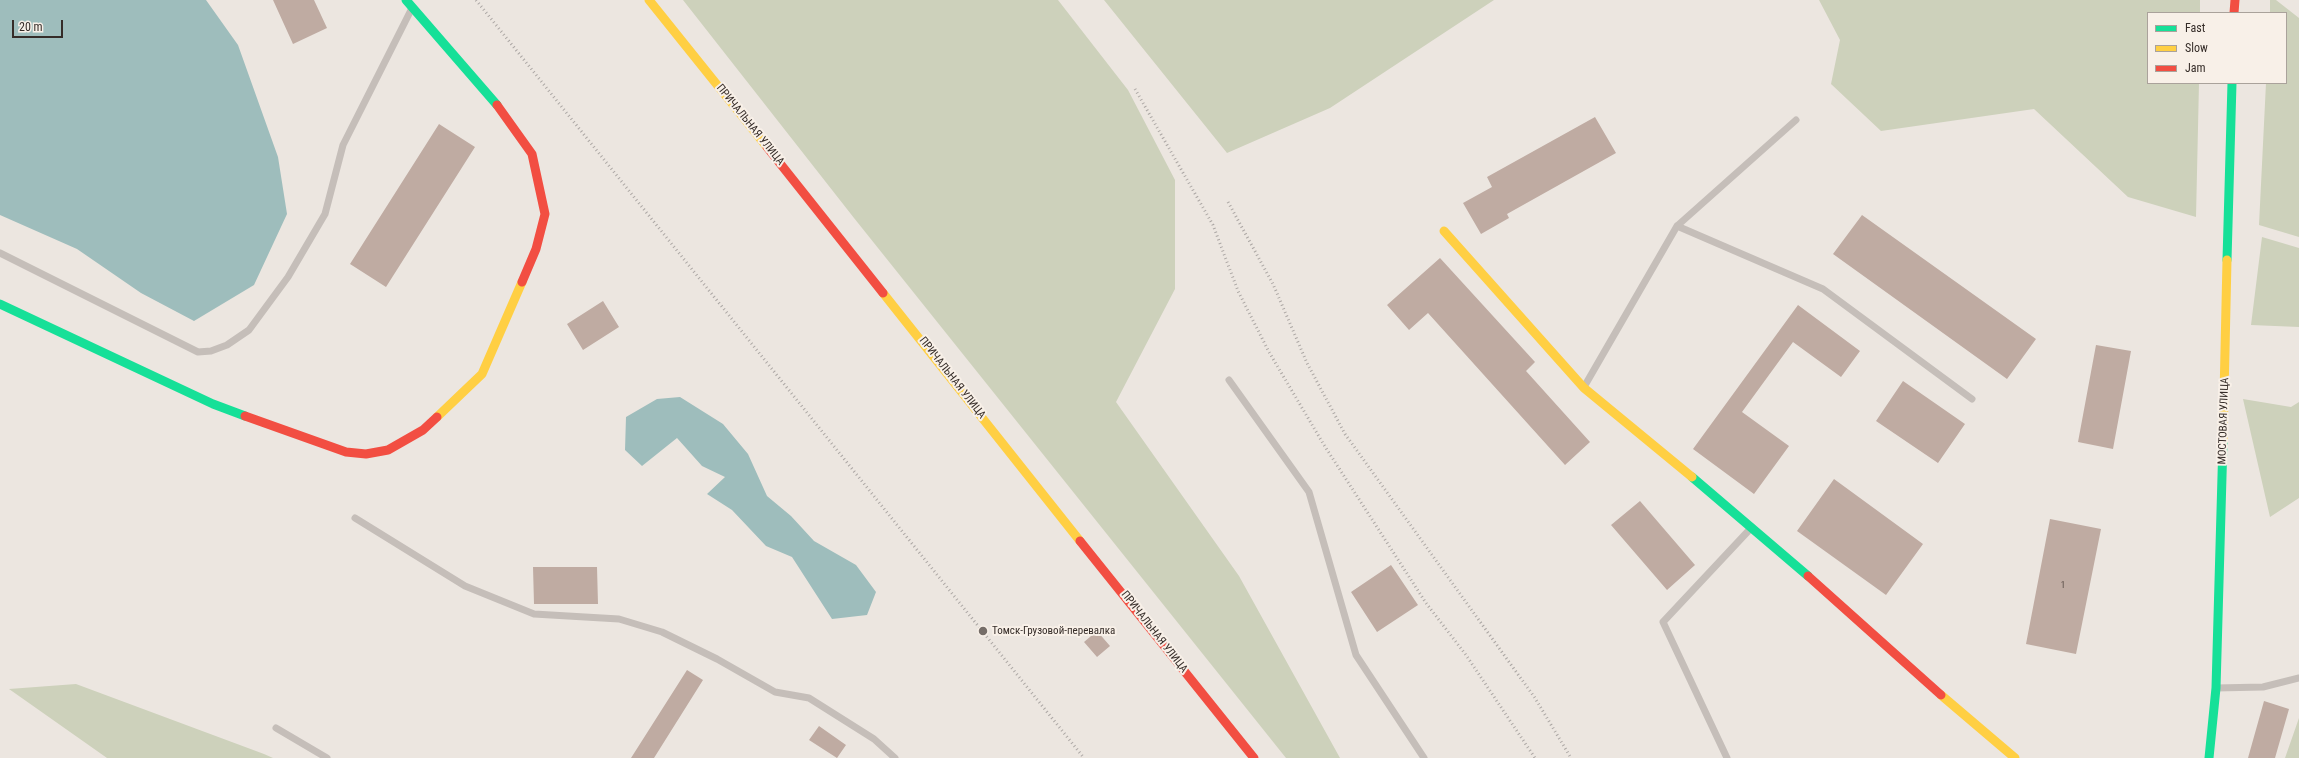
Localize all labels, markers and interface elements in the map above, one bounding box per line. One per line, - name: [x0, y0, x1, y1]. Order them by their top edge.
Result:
- scale bar: [14, 12, 65, 38]
- legend: [2147, 12, 2287, 84]
- text: 20 m: [19, 20, 43, 34]
- text: Fast: [2185, 21, 2205, 35]
- text: Slow: [2185, 41, 2208, 55]
- text: Jam: [2185, 61, 2206, 75]
- street label: ПРИЧАЛЬНАЯ УЛИЦА: [713, 82, 787, 168]
- street label: ПРИЧАЛЬНАЯ УЛИЦА: [916, 334, 988, 422]
- street label: МОСТОВАЯ УЛИЦА: [2216, 377, 2232, 465]
- house number: 1: [2061, 581, 2065, 591]
- street label: ПРИЧАЛЬНАЯ УЛИЦА: [1118, 588, 1190, 676]
- place label: Томск-Грузовой-перевалка: [992, 624, 1115, 638]
- marker: Томск-Грузовой-перевалка: [977, 625, 989, 637]

